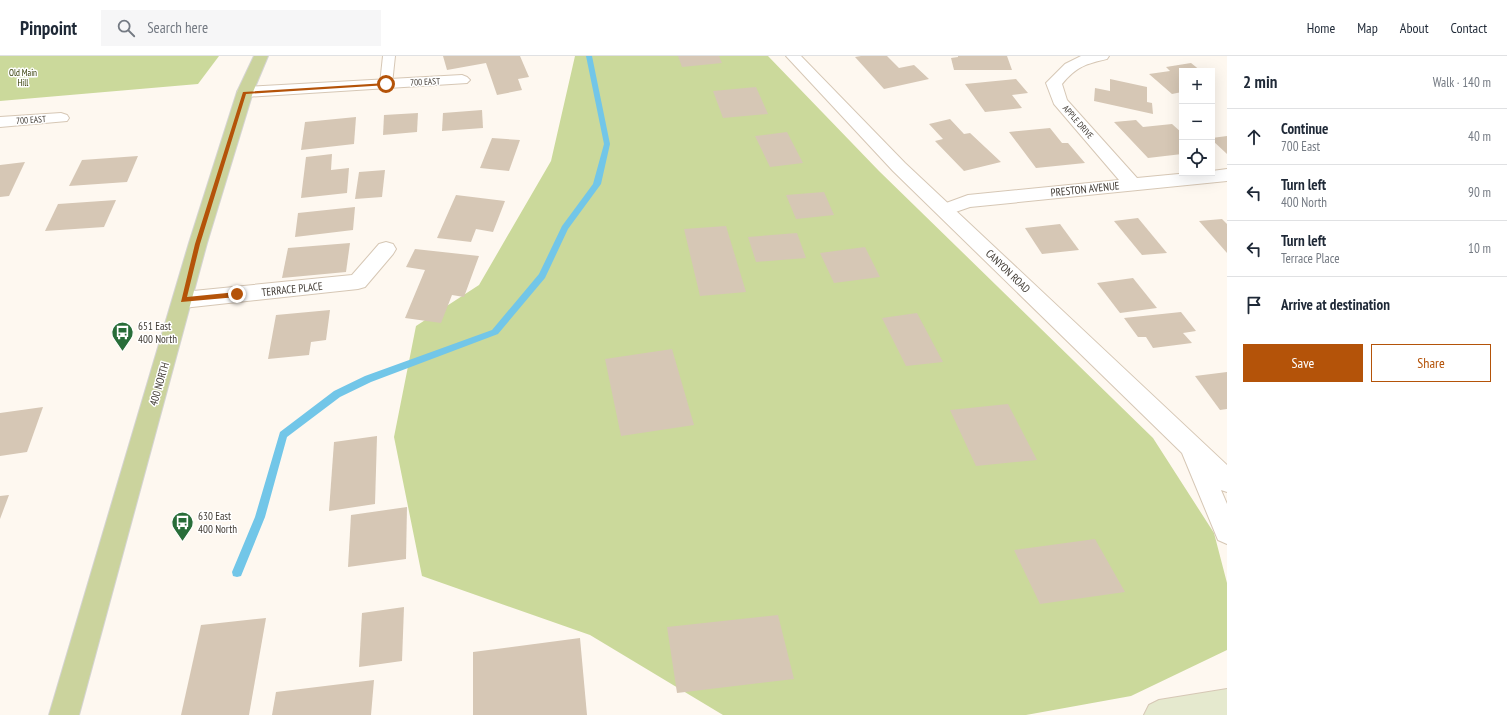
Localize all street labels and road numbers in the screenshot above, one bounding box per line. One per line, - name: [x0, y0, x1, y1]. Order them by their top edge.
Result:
- street label: 700 EAST: [410, 75, 440, 88]
- street label: APPLE DRIVE: [1061, 103, 1096, 141]
- street label: 700 EAST: [16, 113, 46, 126]
- street label: PRESTON AVENUE: [1050, 178, 1120, 200]
- street label: CANYON ROAD: [983, 246, 1033, 296]
- street label: TERRACE PLACE: [261, 279, 324, 299]
- street label: 400 NORTH: [146, 360, 172, 407]

